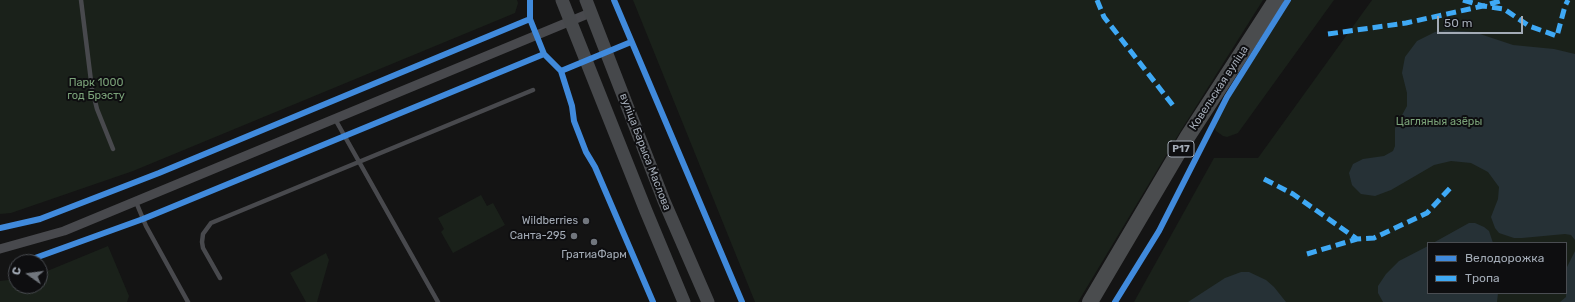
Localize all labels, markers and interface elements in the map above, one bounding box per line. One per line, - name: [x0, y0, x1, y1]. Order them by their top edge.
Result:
- scale bar: [1439, 8, 1525, 34]
- text: 50 m: [1444, 16, 1472, 30]
- street label: Ковельская вуліца: [1187, 43, 1251, 133]
- park label: Парк 1000 год Брэсту: [67, 76, 125, 102]
- street label: вуліца Барыса Маслова: [617, 91, 673, 213]
- park label: Цагляныя азёры: [1396, 115, 1482, 129]
- road number: Р17: [1168, 141, 1194, 157]
- place label: Wildberries: [522, 214, 578, 228]
- marker: Wildberries: [581, 216, 591, 226]
- place label: Санта-295: [510, 229, 566, 243]
- marker: Санта-295: [569, 231, 579, 241]
- marker: ГратиаФарм: [589, 237, 599, 247]
- legend: [1427, 242, 1567, 294]
- place label: ГратиаФарм: [561, 248, 627, 262]
- text: Велодорожка: [1465, 251, 1544, 265]
- north arrow: [8, 254, 48, 294]
- text: С: [10, 266, 24, 277]
- text: Тропа: [1465, 271, 1500, 285]

